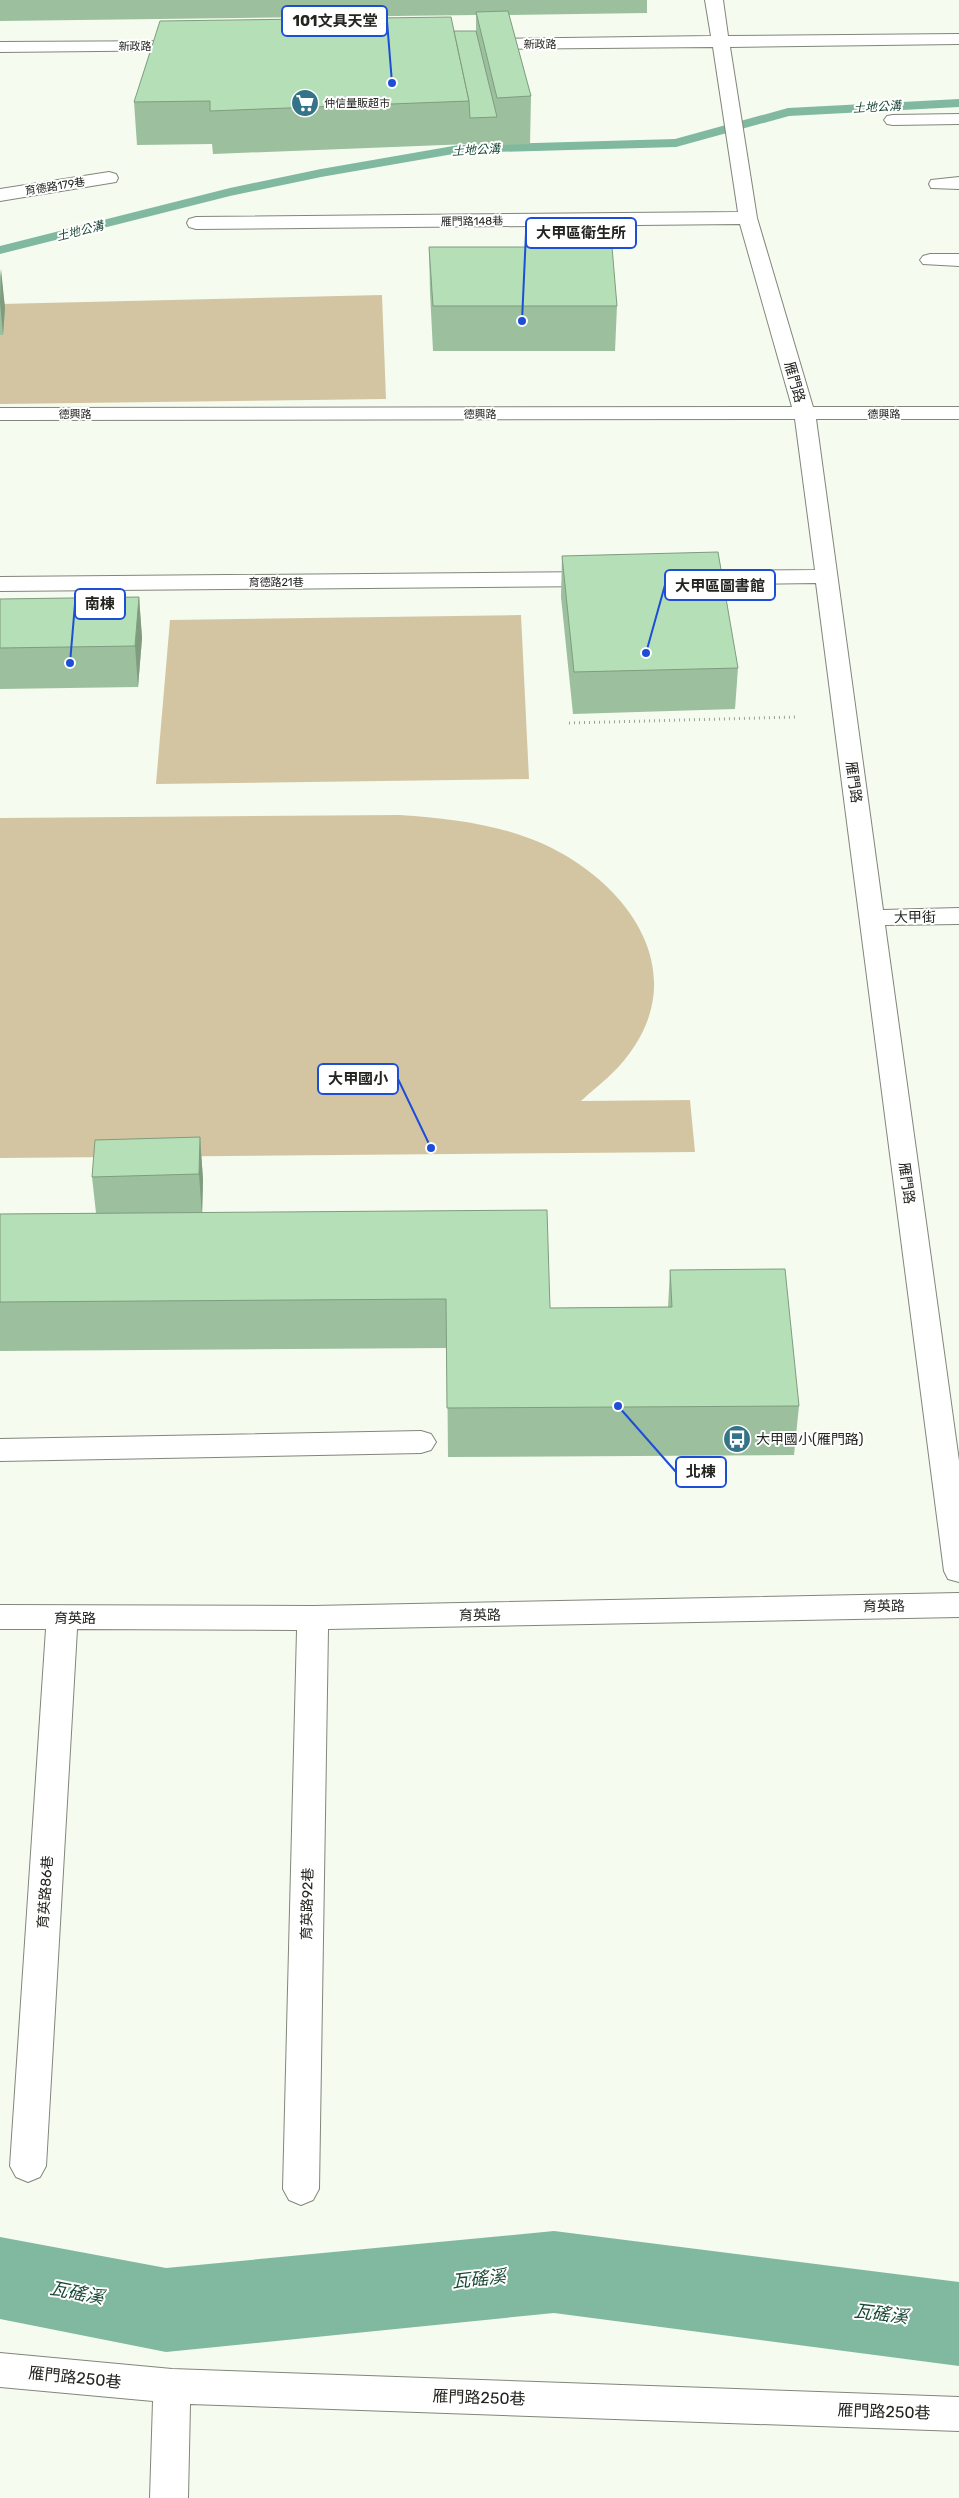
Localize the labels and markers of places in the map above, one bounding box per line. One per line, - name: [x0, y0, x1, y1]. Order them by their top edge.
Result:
- callout: 101文具天堂: [282, 6, 387, 36]
- supermarket icon: 仲信量販超市: [290, 88, 320, 118]
- place label: 仲信量販超市: [324, 97, 390, 110]
- callout: 大甲區衛生所: [526, 218, 636, 248]
- callout: 大甲區圖書館: [665, 570, 775, 600]
- callout: 南棟: [75, 589, 125, 619]
- callout: 大甲國小: [318, 1064, 398, 1094]
- bus stop icon: 大甲國小(雁門路): [722, 1424, 752, 1454]
- place label: 大甲國小(雁門路): [756, 1431, 864, 1448]
- callout: 北棟: [676, 1457, 726, 1487]

